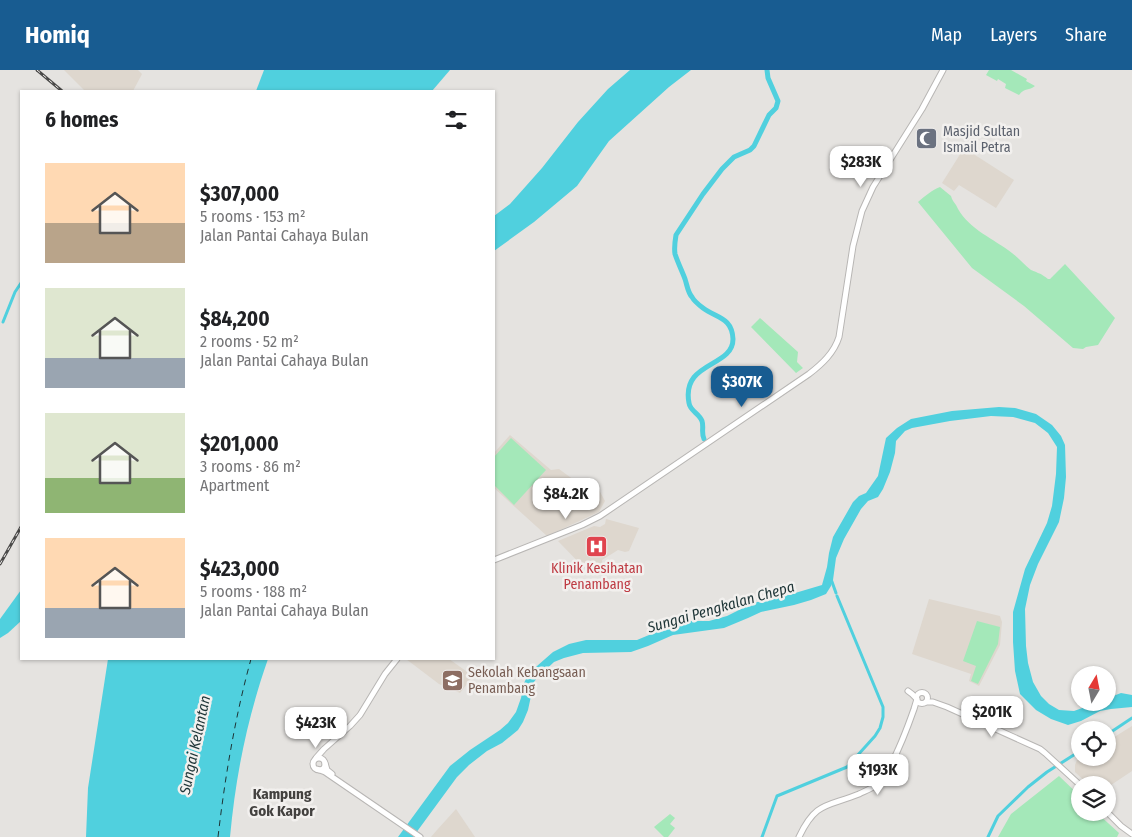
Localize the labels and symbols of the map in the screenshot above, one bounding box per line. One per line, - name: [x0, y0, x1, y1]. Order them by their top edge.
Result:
- place label: Masjid Sultan Ismail Petra: [943, 123, 1020, 156]
- mosque icon: Masjid Sultan Ismail Petra: [915, 127, 939, 151]
- pin: $283K: [826, 146, 896, 188]
- pin: $307K: [707, 366, 777, 408]
- pin: $84.2K: [525, 478, 607, 520]
- hospital icon: Klinik Kesihatan Penambang: [585, 534, 609, 558]
- place label: Klinik Kesihatan Penambang: [551, 560, 643, 593]
- water label: Sungai Pengkalan Chepa: [644, 577, 797, 637]
- place label: Sekolah Kebangsaan Penambang: [468, 664, 586, 697]
- north arrow: [1071, 666, 1116, 711]
- school or university icon: Sekolah Kebangsaan Penambang: [440, 668, 464, 692]
- water label: Sungai Kelantan: [176, 694, 214, 797]
- pin: $201K: [957, 696, 1027, 738]
- pin: $423K: [281, 706, 351, 749]
- pin: $193K: [843, 754, 913, 796]
- district label: Kampung Gok Kapor: [249, 785, 315, 820]

